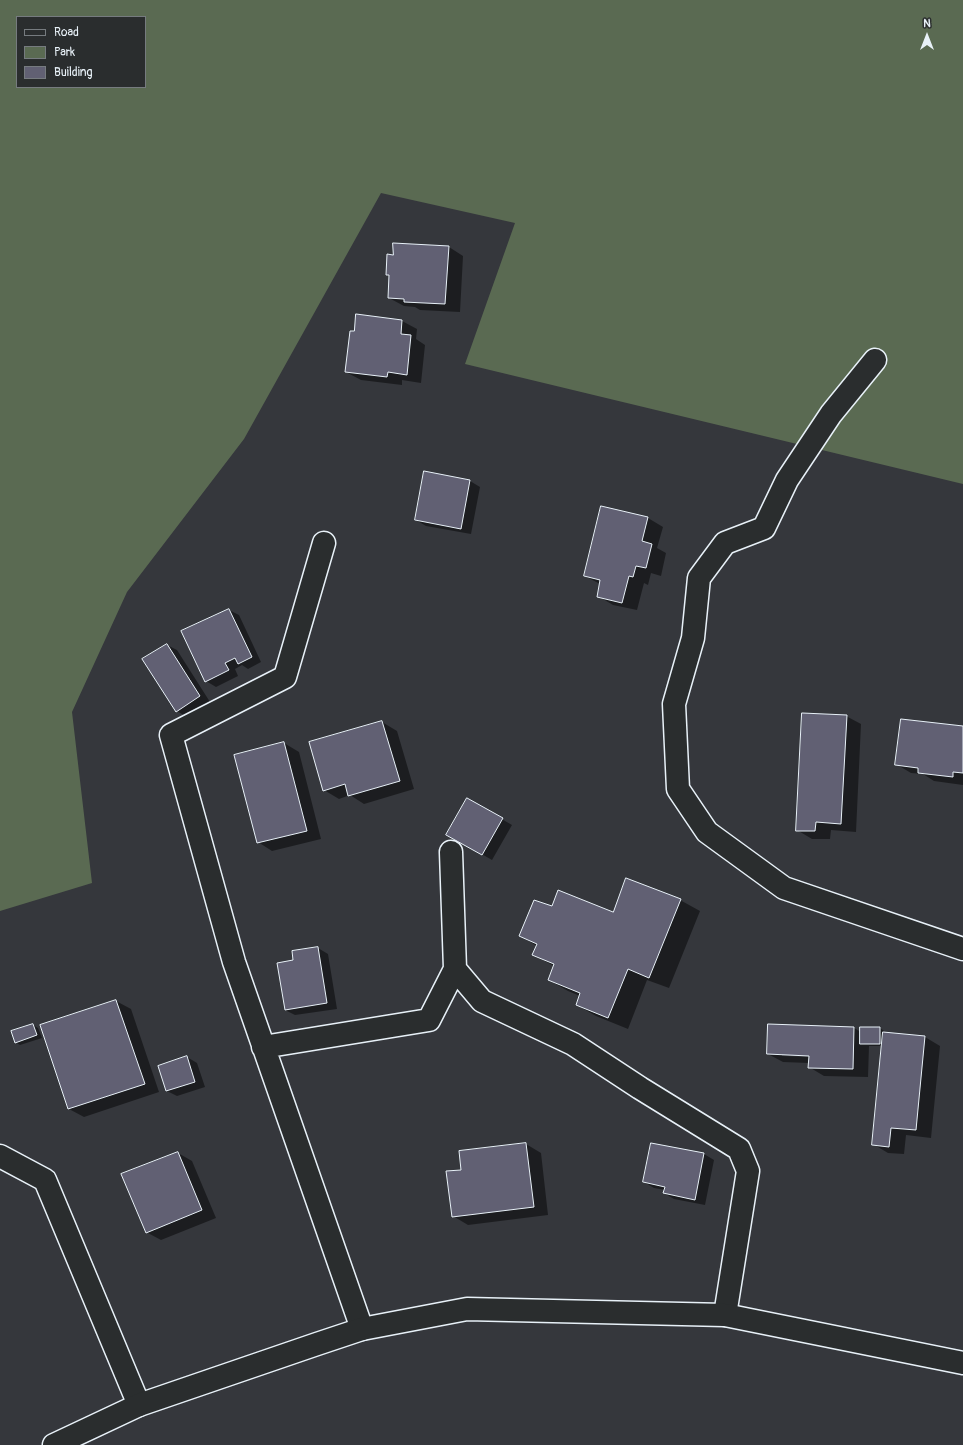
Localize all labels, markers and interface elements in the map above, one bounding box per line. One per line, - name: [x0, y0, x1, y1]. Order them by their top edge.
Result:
- legend: [16, 16, 146, 88]
- north arrow: [907, 16, 947, 56]
- text: N: [923, 17, 931, 30]
- text: Road: [54, 25, 79, 40]
- text: Park: [54, 45, 75, 60]
- text: Building: [54, 65, 93, 80]

